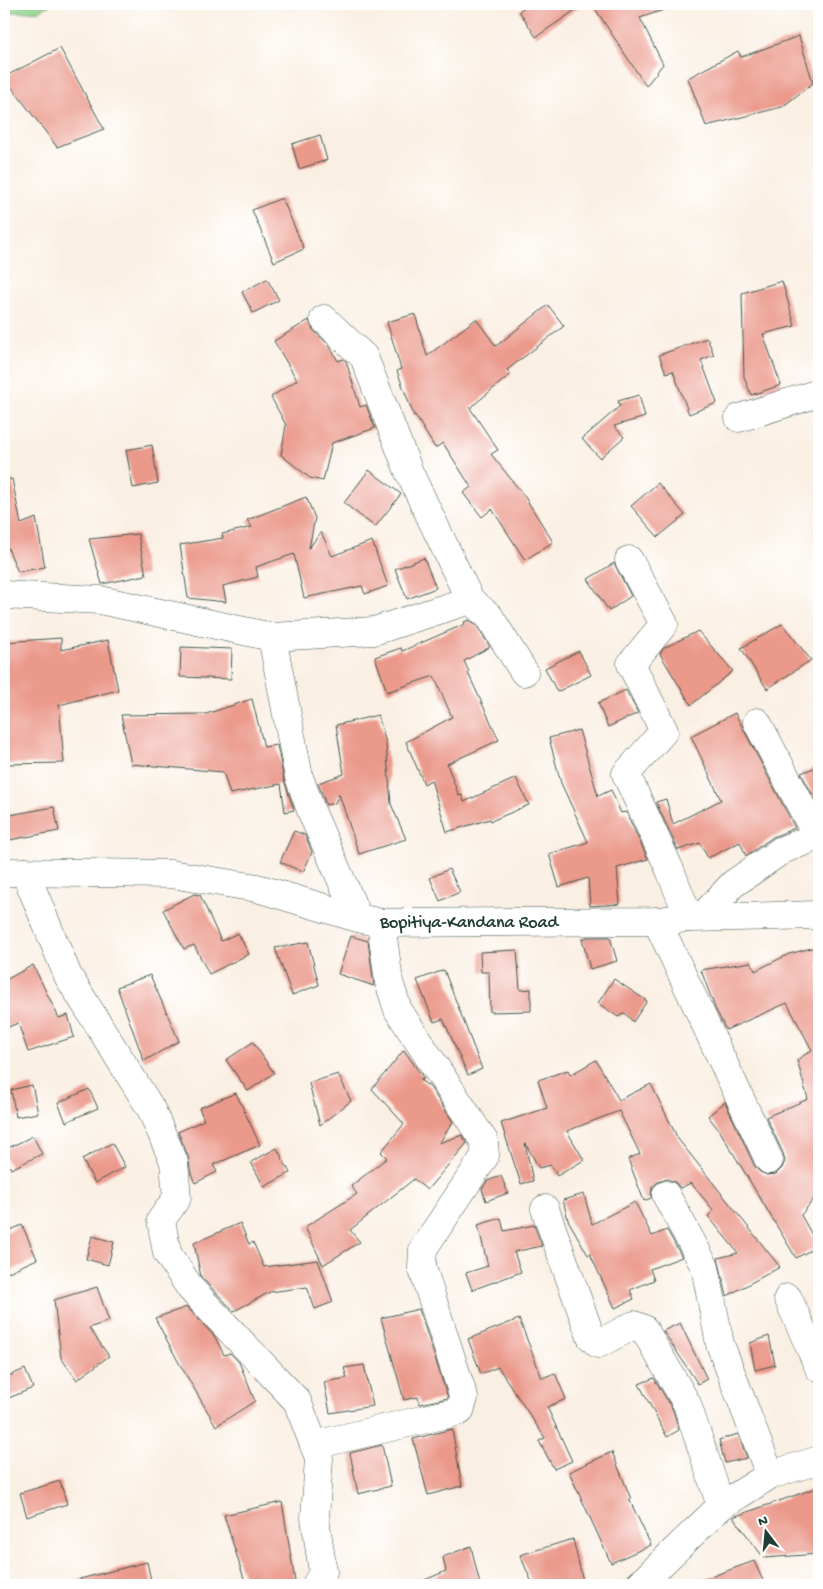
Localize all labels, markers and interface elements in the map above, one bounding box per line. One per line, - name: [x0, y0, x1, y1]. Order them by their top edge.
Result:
- street label: Bopitiya-Kandana Road: [379, 913, 560, 934]
- north arrow: [740, 1506, 790, 1556]
- text: N: [756, 1512, 770, 1531]

